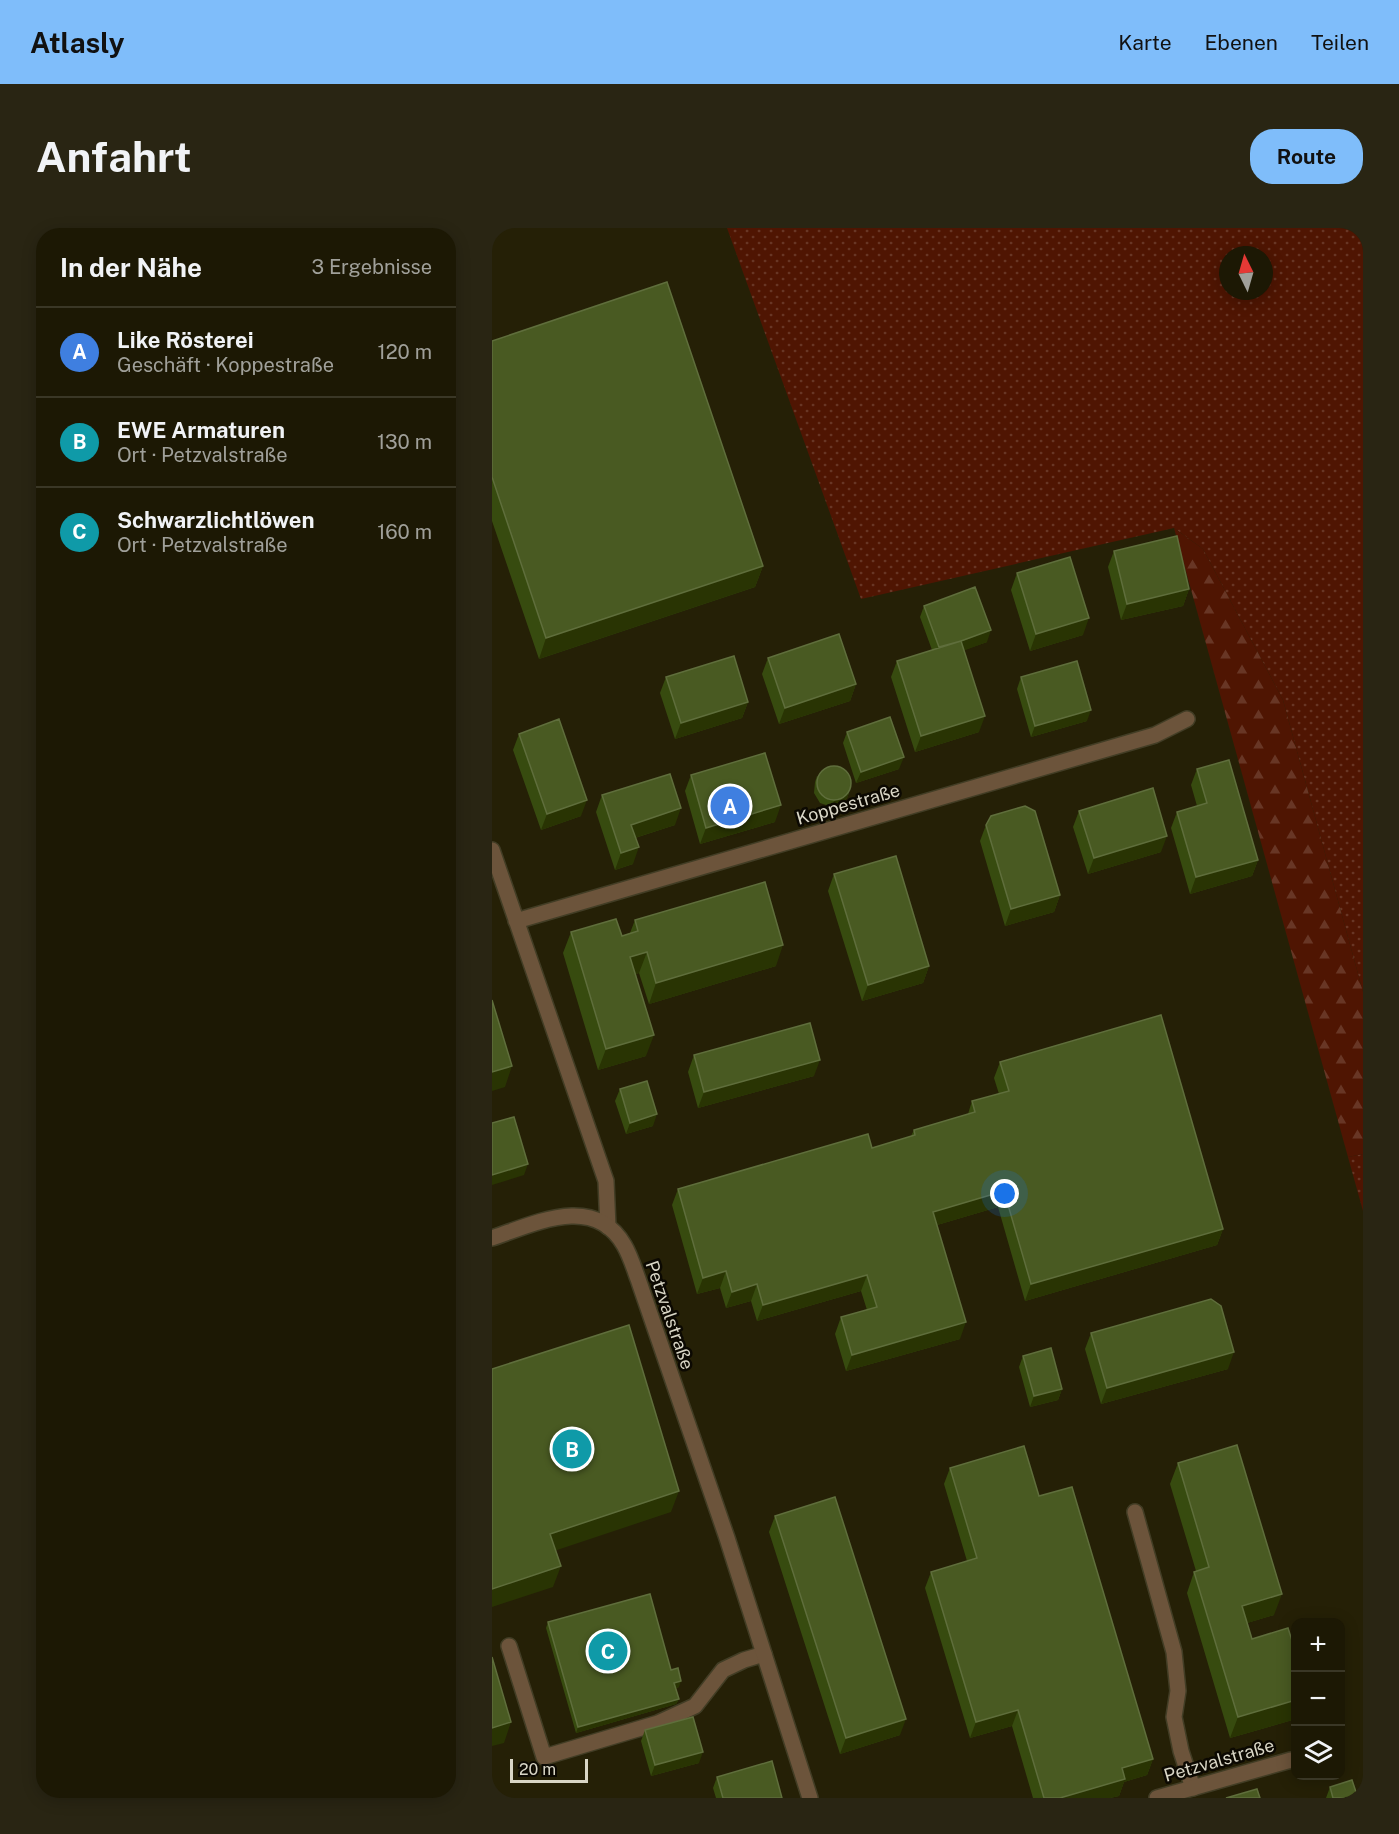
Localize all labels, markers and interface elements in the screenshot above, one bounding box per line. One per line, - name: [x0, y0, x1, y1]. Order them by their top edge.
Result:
- text: Atlasly: [30, 26, 124, 59]
- text: Karte: [1118, 30, 1172, 55]
- text: Ebenen: [1205, 30, 1278, 55]
- text: Teilen: [1311, 30, 1369, 55]
- button: Route: [1250, 129, 1363, 184]
- text: Anfahrt: [36, 132, 192, 181]
- north arrow: [1219, 246, 1273, 300]
- text: In der Nähe: [60, 252, 202, 283]
- text: 3 Ergebnisse: [311, 255, 432, 279]
- text: Like Rösterei: [117, 327, 254, 353]
- text: A: [72, 340, 87, 364]
- text: 120 m: [378, 340, 432, 364]
- text: Geschäft · Koppestraße: [117, 353, 334, 377]
- text: EWE Armaturen: [117, 417, 285, 443]
- text: B: [73, 430, 86, 454]
- text: 130 m: [377, 430, 432, 454]
- text: Ort · Petzvalstraße: [117, 443, 288, 467]
- text: Schwarzlichtlöwen: [117, 507, 315, 533]
- text: C: [72, 520, 87, 544]
- text: 160 m: [377, 520, 432, 544]
- text: Ort · Petzvalstraße: [117, 533, 288, 557]
- street label: Koppestraße: [794, 779, 902, 829]
- pin: A: [710, 784, 750, 828]
- your location: [990, 1179, 1019, 1208]
- street label: Petzvalstraße: [642, 1258, 698, 1372]
- pin: B: [552, 1426, 592, 1472]
- map controls: [1291, 1618, 1345, 1780]
- button: +: [1291, 1618, 1345, 1672]
- pin: C: [588, 1628, 628, 1674]
- button: −: [1291, 1672, 1345, 1726]
- button: layers: [1291, 1726, 1345, 1780]
- street label: Petzvalstraße: [1161, 1734, 1277, 1786]
- scale bar: [510, 1756, 588, 1784]
- text: 20 m: [519, 1760, 556, 1779]

